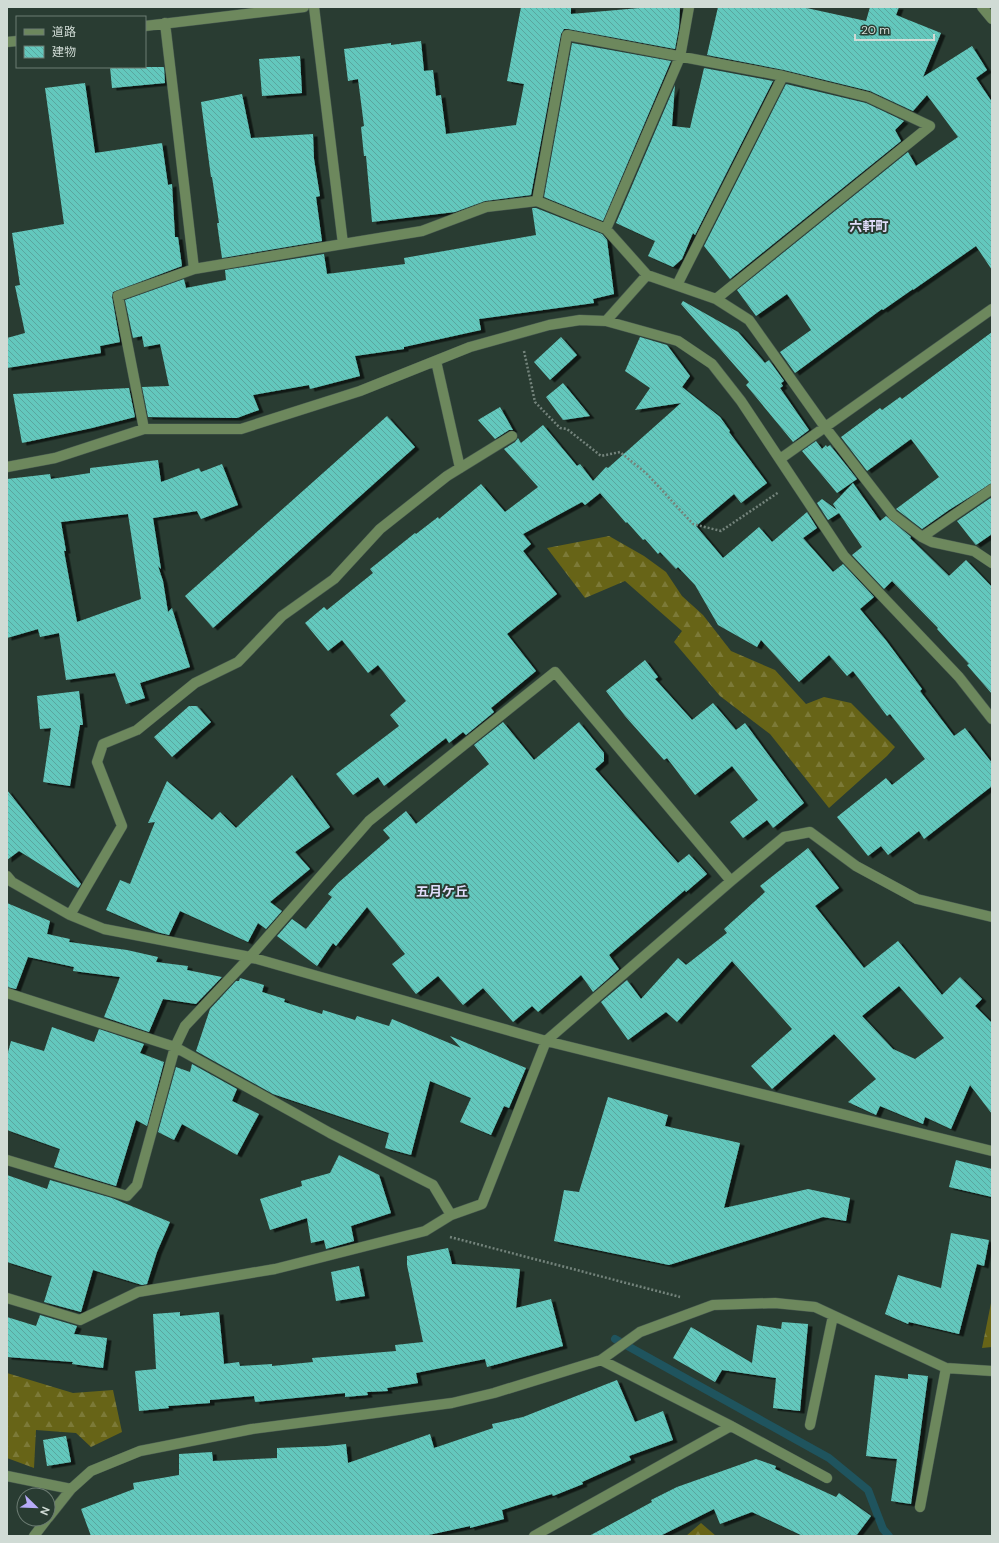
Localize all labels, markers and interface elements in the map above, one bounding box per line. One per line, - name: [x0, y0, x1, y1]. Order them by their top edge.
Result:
- legend: [16, 16, 146, 68]
- scale bar: [855, 16, 934, 42]
- text: 20 m: [861, 22, 890, 38]
- text: 道路: [52, 24, 76, 40]
- text: 建物: [52, 44, 76, 60]
- district label: 六軒町: [849, 218, 889, 235]
- district label: 五月ケ丘: [416, 883, 468, 900]
- north arrow: [16, 1487, 56, 1527]
- text: N: [37, 1504, 53, 1517]

